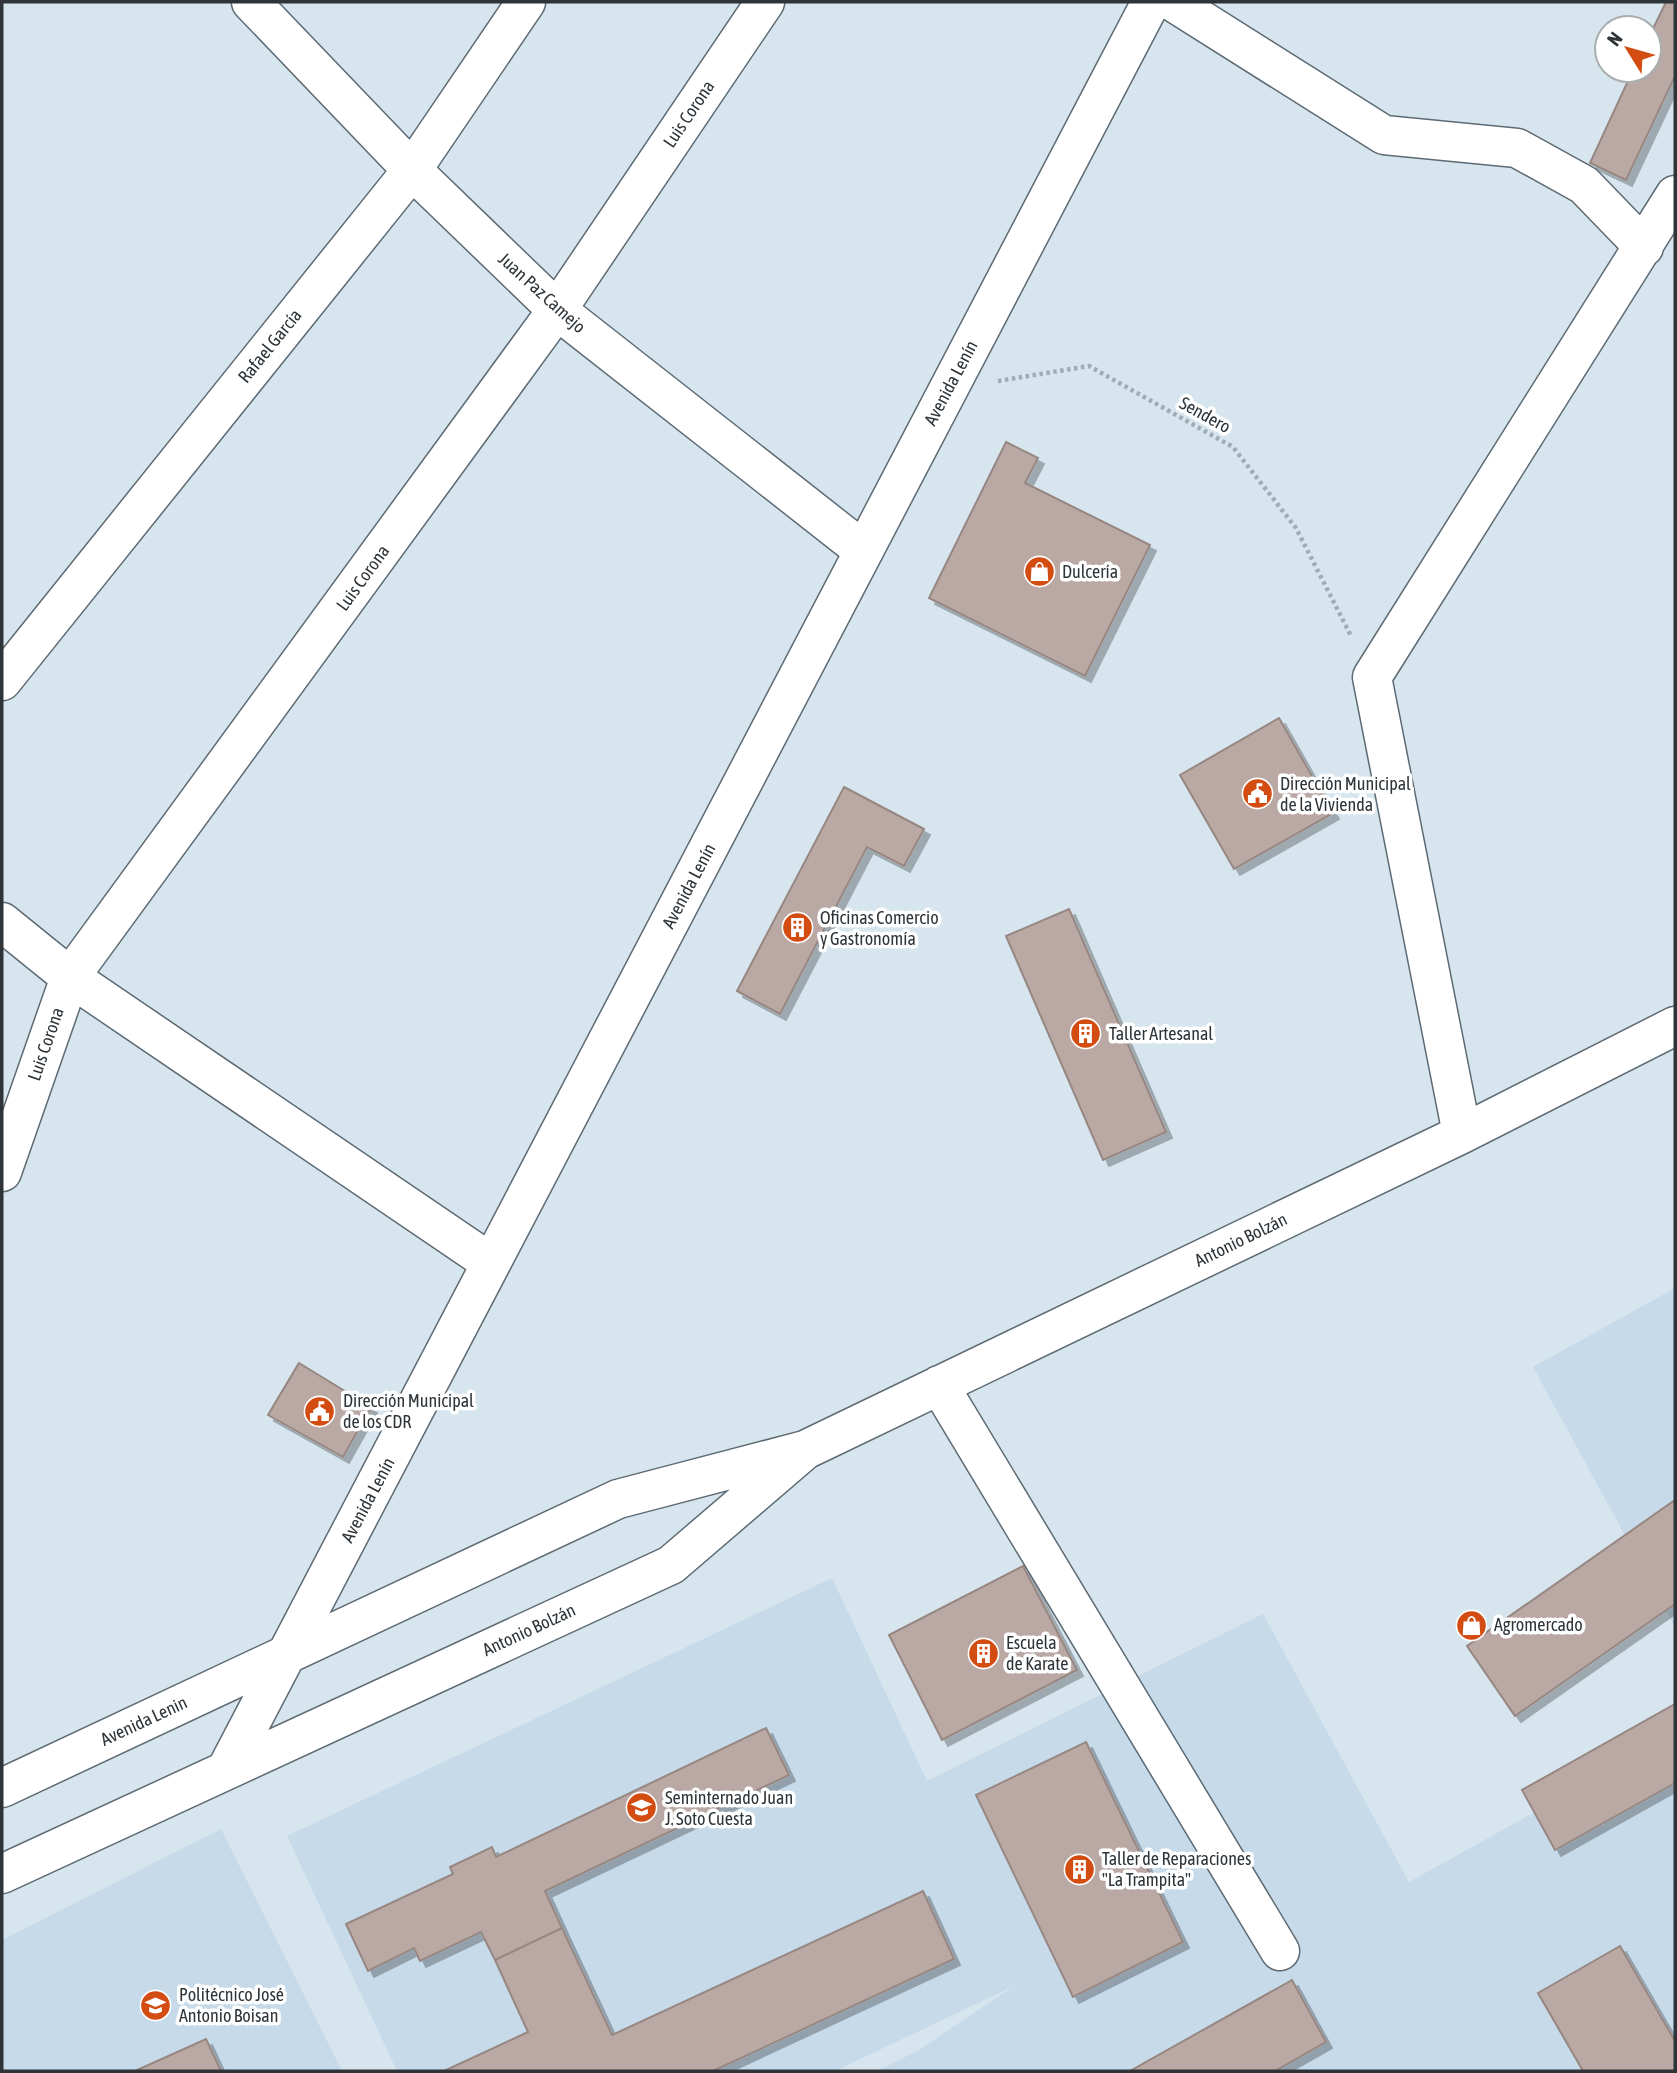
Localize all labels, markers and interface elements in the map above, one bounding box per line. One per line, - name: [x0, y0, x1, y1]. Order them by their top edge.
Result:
- north arrow: [1593, 14, 1663, 84]
- text: N: [1602, 28, 1627, 50]
- street label: Luis Corona: [659, 76, 719, 151]
- street label: Juan Paz Camejo: [494, 248, 590, 337]
- street label: Rafael García: [234, 305, 306, 387]
- street label: Avenida Lenín: [919, 337, 982, 429]
- street label: Sendero: [1176, 392, 1234, 437]
- street label: Luis Corona: [332, 541, 393, 615]
- shop icon: Dulcería: [1022, 555, 1056, 589]
- place label: Dulcería: [1062, 561, 1118, 582]
- place label: Dirección Municipal de la Vivienda: [1280, 773, 1411, 815]
- public building icon: Dirección Municipal de la Vivienda: [1240, 777, 1274, 811]
- street label: Avenida Lenín: [657, 840, 720, 932]
- place label: Oficinas Comercio y Gastronomía: [820, 907, 939, 949]
- building icon: Oficinas Comercio y Gastronomía: [780, 911, 814, 945]
- street label: Luis Corona: [23, 1004, 68, 1083]
- building icon: Taller Artesanal: [1069, 1017, 1103, 1051]
- place label: Taller Artesanal: [1109, 1023, 1213, 1044]
- street label: Antonio Bolzán: [1191, 1208, 1290, 1271]
- place label: Dirección Municipal de los CDR: [343, 1390, 474, 1432]
- public building icon: Dirección Municipal de los CDR: [303, 1394, 337, 1428]
- street label: Avenida Lenín: [336, 1454, 399, 1546]
- street label: Antonio Bolzán: [479, 1599, 579, 1660]
- shop icon: Agromercado: [1454, 1608, 1488, 1642]
- place label: Agromercado: [1494, 1614, 1583, 1635]
- place label: Escuela de Karate: [1006, 1632, 1069, 1674]
- building icon: Escuela de Karate: [966, 1636, 1000, 1670]
- street label: Avenida Lenin: [97, 1691, 190, 1750]
- place label: Seminternado Juan J. Soto Cuesta: [665, 1787, 793, 1829]
- school or university icon: Seminternado Juan J. Soto Cuesta: [625, 1791, 659, 1825]
- place label: Taller de Reparaciones "La Trampita": [1102, 1848, 1251, 1890]
- building icon: Taller de Reparaciones "La Trampita": [1062, 1852, 1096, 1886]
- place label: Politécnico José Antonio Boisan: [179, 1984, 284, 2026]
- school or university icon: Politécnico José Antonio Boisan: [139, 1988, 173, 2022]

